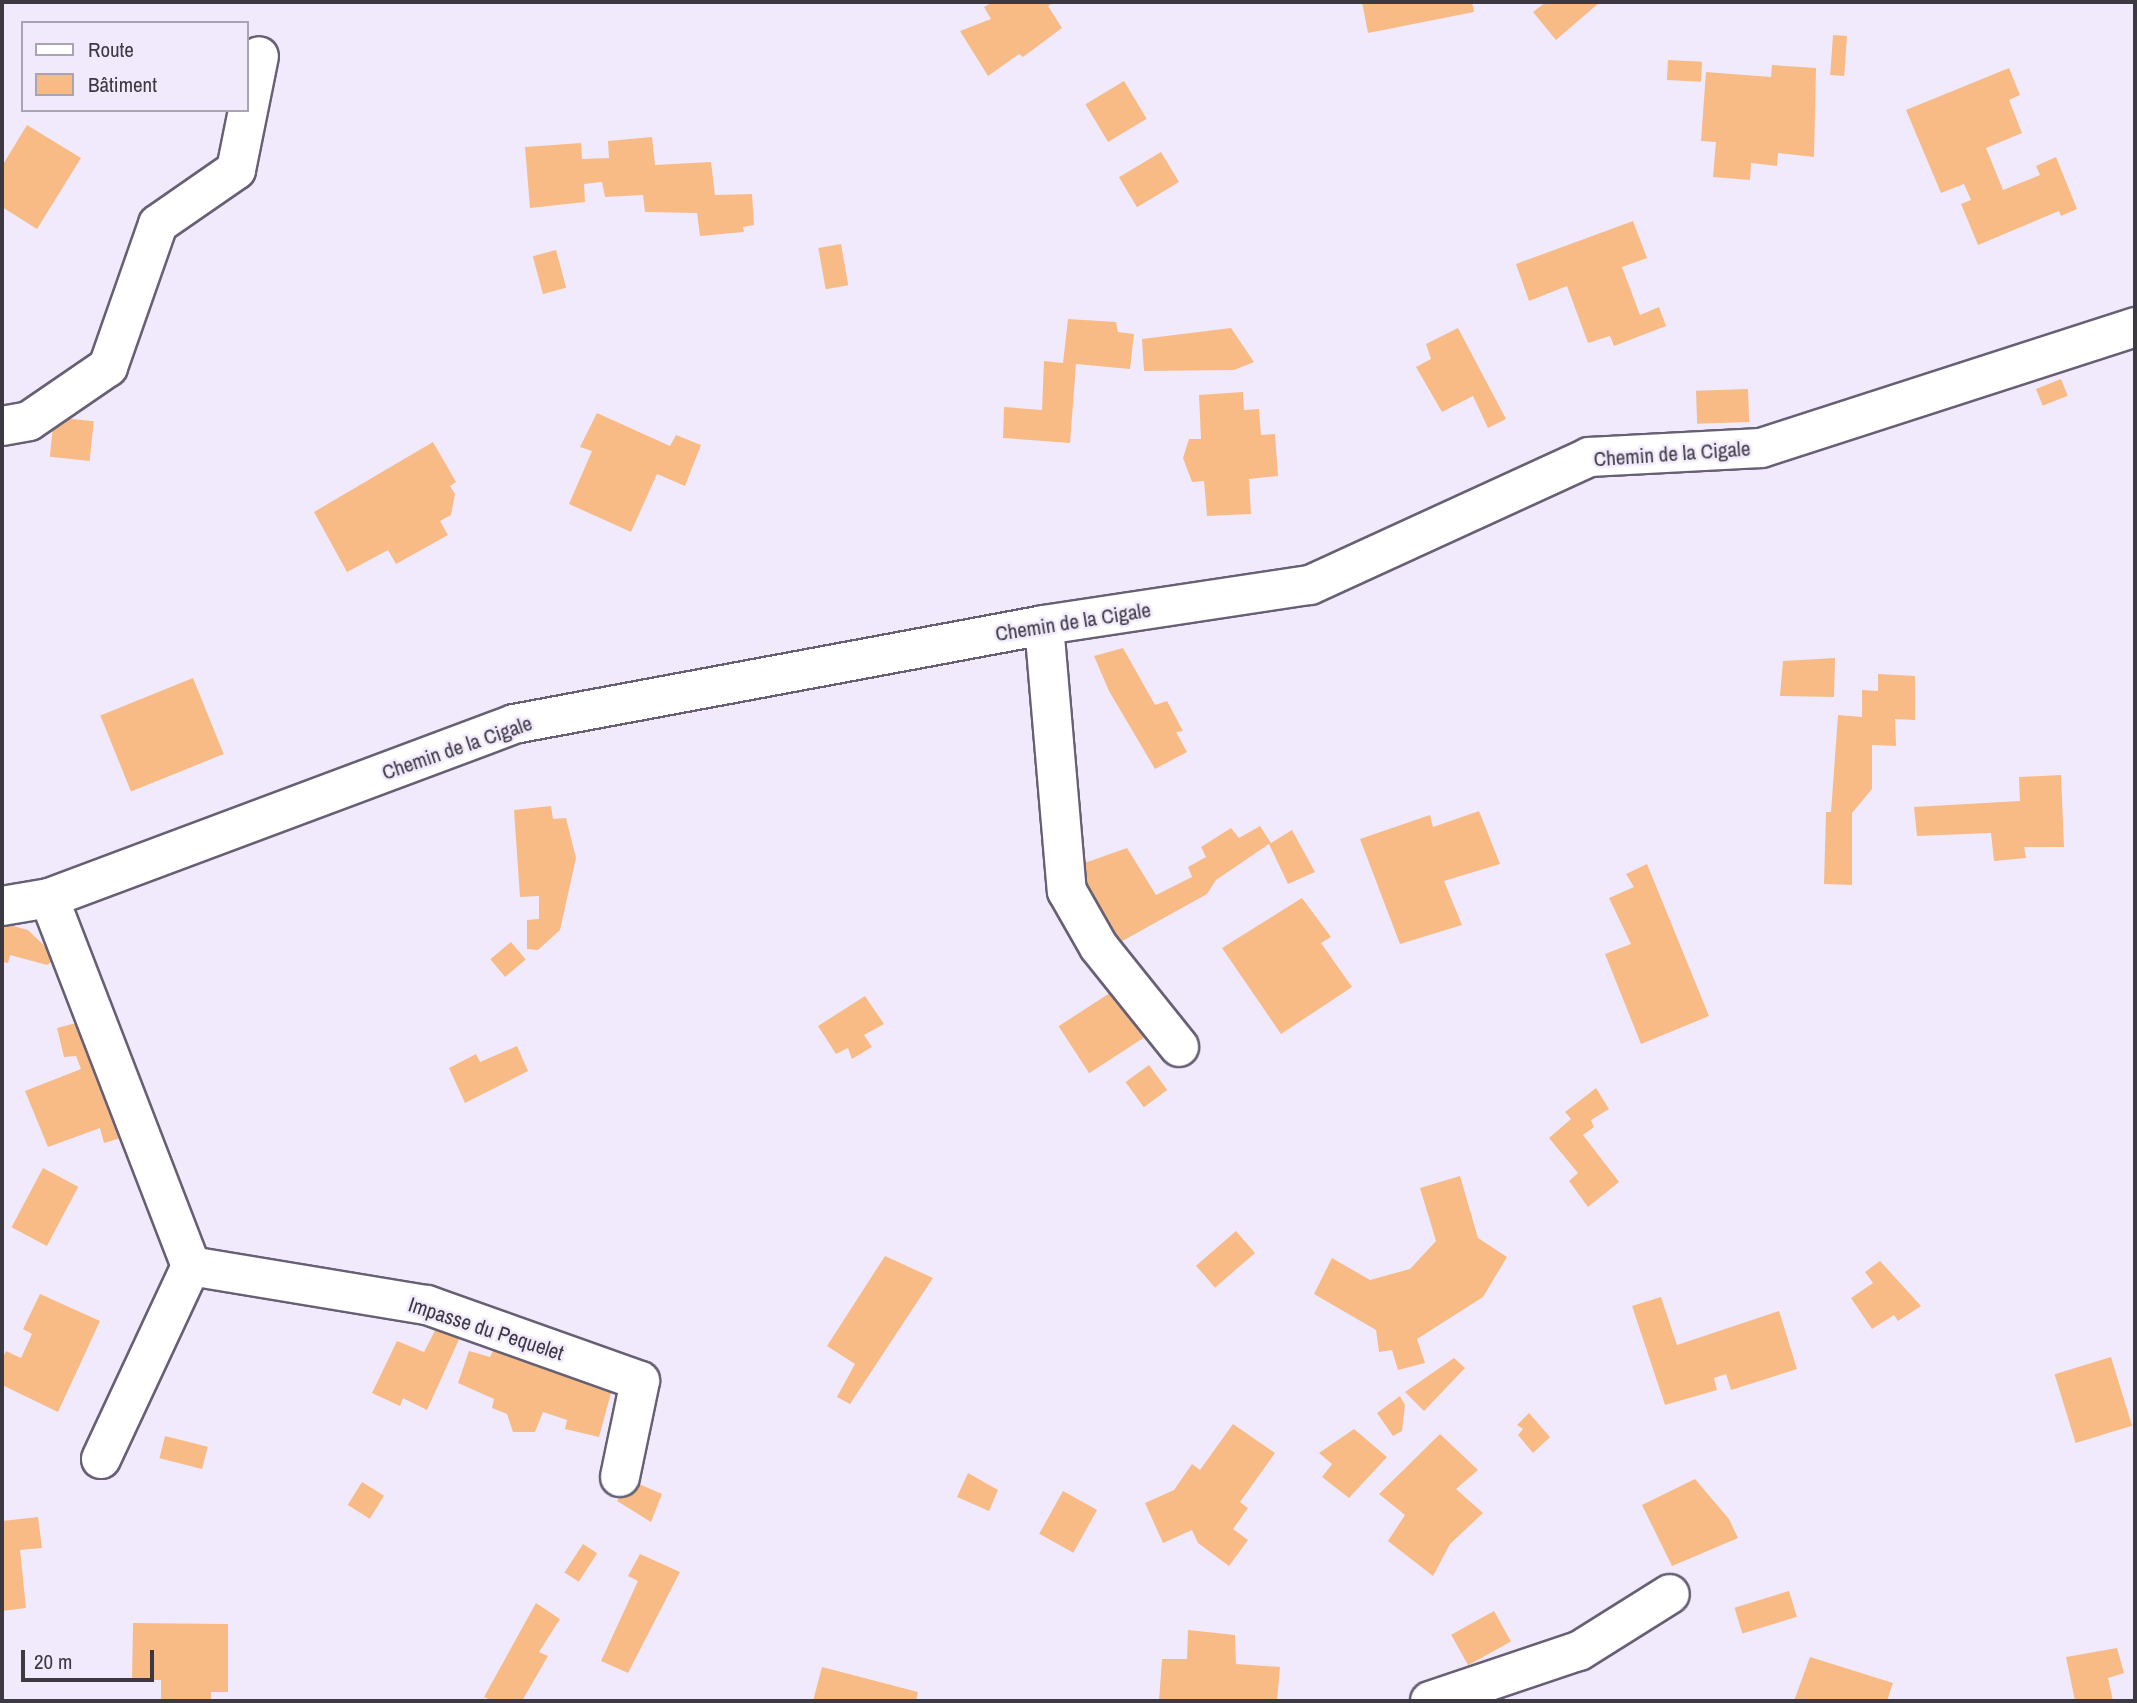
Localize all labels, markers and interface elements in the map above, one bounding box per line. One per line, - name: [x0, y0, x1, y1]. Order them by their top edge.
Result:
- legend: [21, 21, 248, 112]
- text: Route: [88, 35, 134, 64]
- text: Bâtiment: [88, 70, 157, 99]
- street label: Chemin de la Cigale: [1593, 436, 1751, 472]
- street label: Chemin de la Cigale: [994, 597, 1152, 647]
- street label: Chemin de la Cigale: [379, 711, 535, 785]
- street label: Impasse du Pequelet: [405, 1292, 567, 1366]
- scale bar: [24, 1636, 158, 1680]
- text: 20 m: [34, 1647, 72, 1676]

